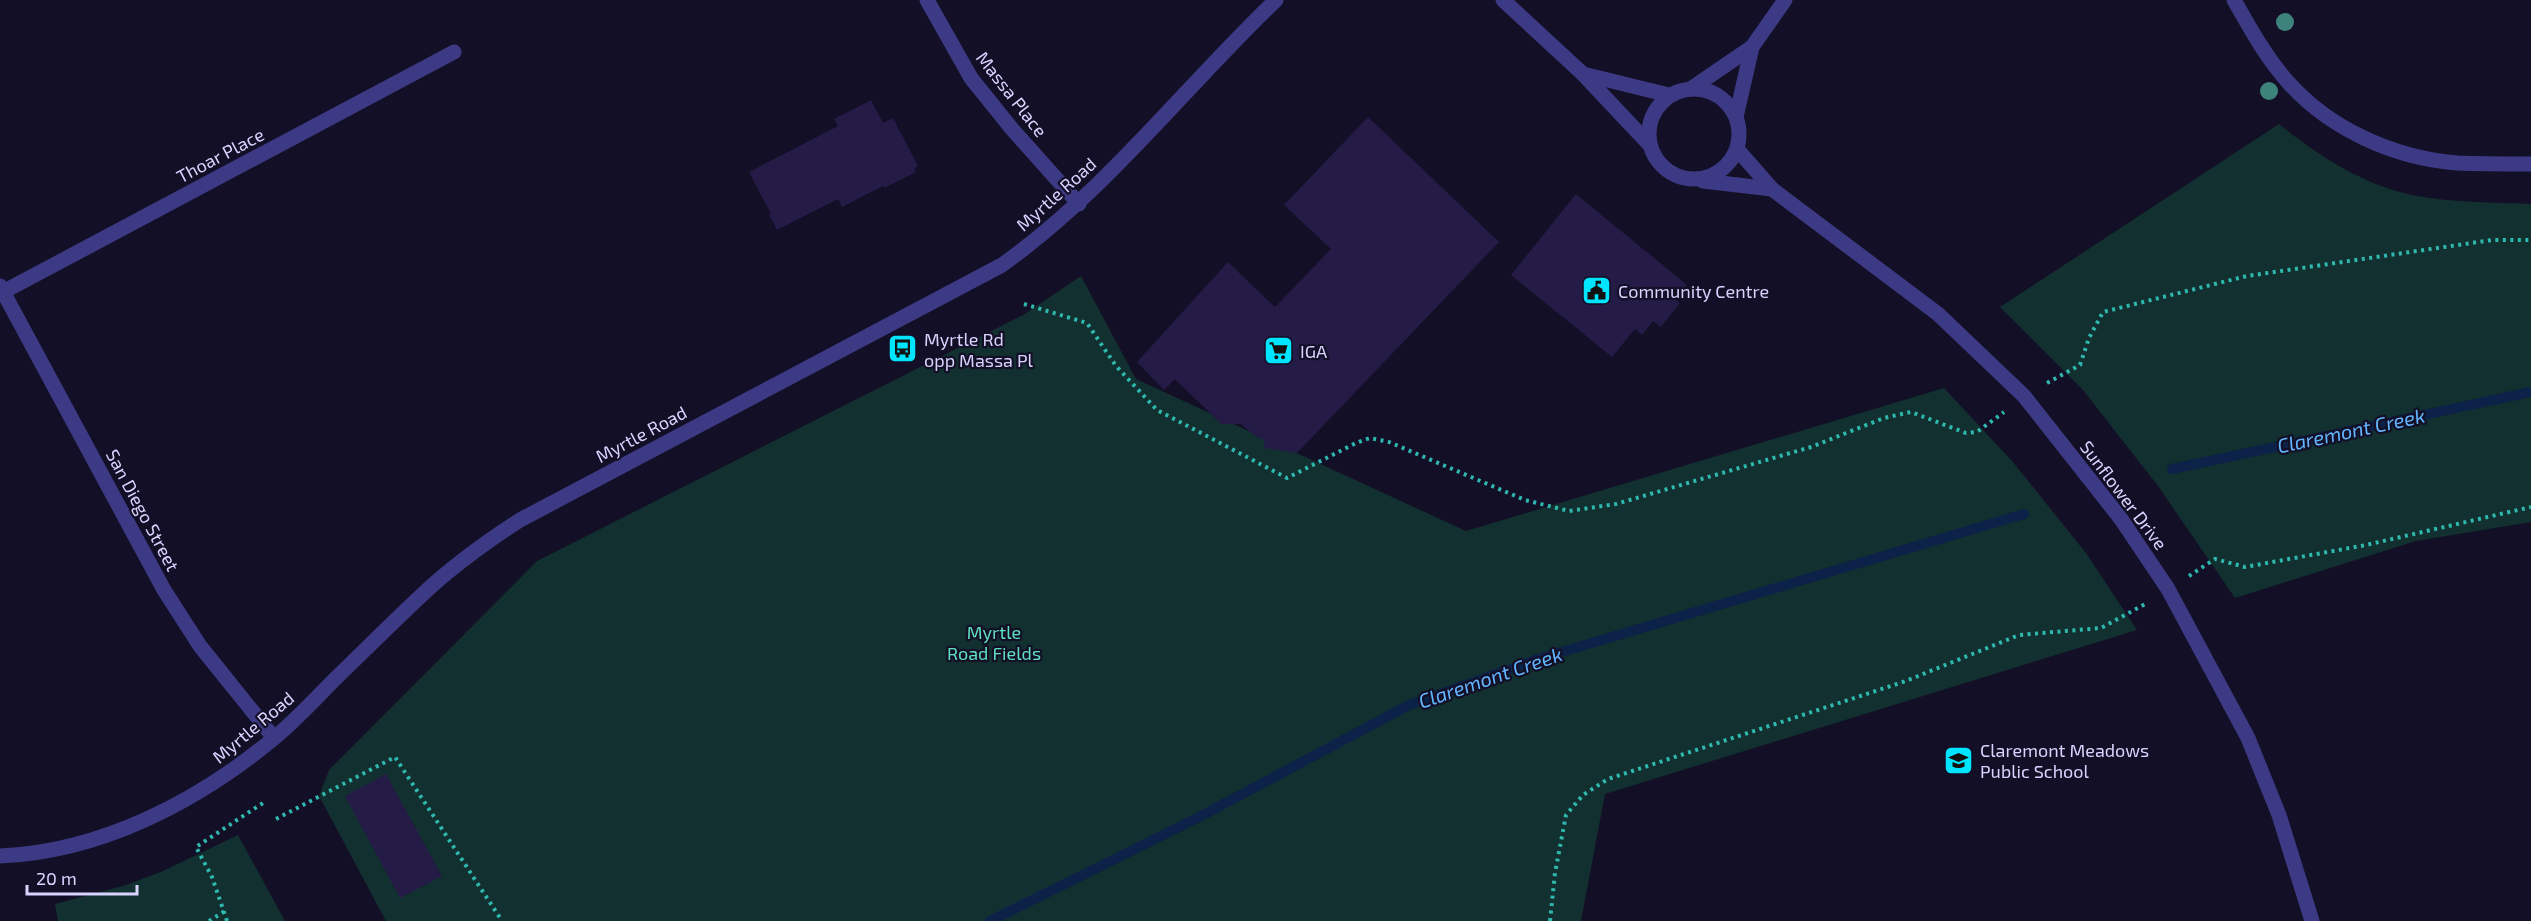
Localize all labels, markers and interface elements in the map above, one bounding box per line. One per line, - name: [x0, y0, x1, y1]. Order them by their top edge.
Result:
- street label: Massa Place: [972, 47, 1052, 141]
- street label: Thoar Place: [172, 123, 268, 187]
- street label: Myrtle Road: [1012, 152, 1100, 236]
- public building icon: Community Centre: [1581, 275, 1613, 307]
- place label: Community Centre: [1618, 280, 1769, 302]
- place label: Myrtle Rd opp Massa Pl: [924, 328, 1034, 371]
- bus stop icon: Myrtle Rd opp Massa Pl: [887, 333, 919, 365]
- supermarket icon: IGA: [1263, 335, 1295, 367]
- place label: IGA: [1300, 340, 1328, 362]
- street label: Myrtle Road: [592, 401, 690, 467]
- water label: Claremont Creek: [2275, 403, 2427, 457]
- street label: Sunflower Drive: [2076, 436, 2172, 554]
- street label: San Diego Street: [102, 445, 184, 575]
- park label: Myrtle Road Fields: [947, 621, 1041, 664]
- water label: Claremont Creek: [1415, 641, 1565, 713]
- street label: Myrtle Road: [208, 686, 298, 768]
- place label: Claremont Meadows Public School: [1980, 739, 2149, 782]
- school or university icon: Claremont Meadows Public School: [1943, 744, 1975, 776]
- scale bar: [27, 858, 136, 896]
- text: 20 m: [36, 867, 77, 889]

